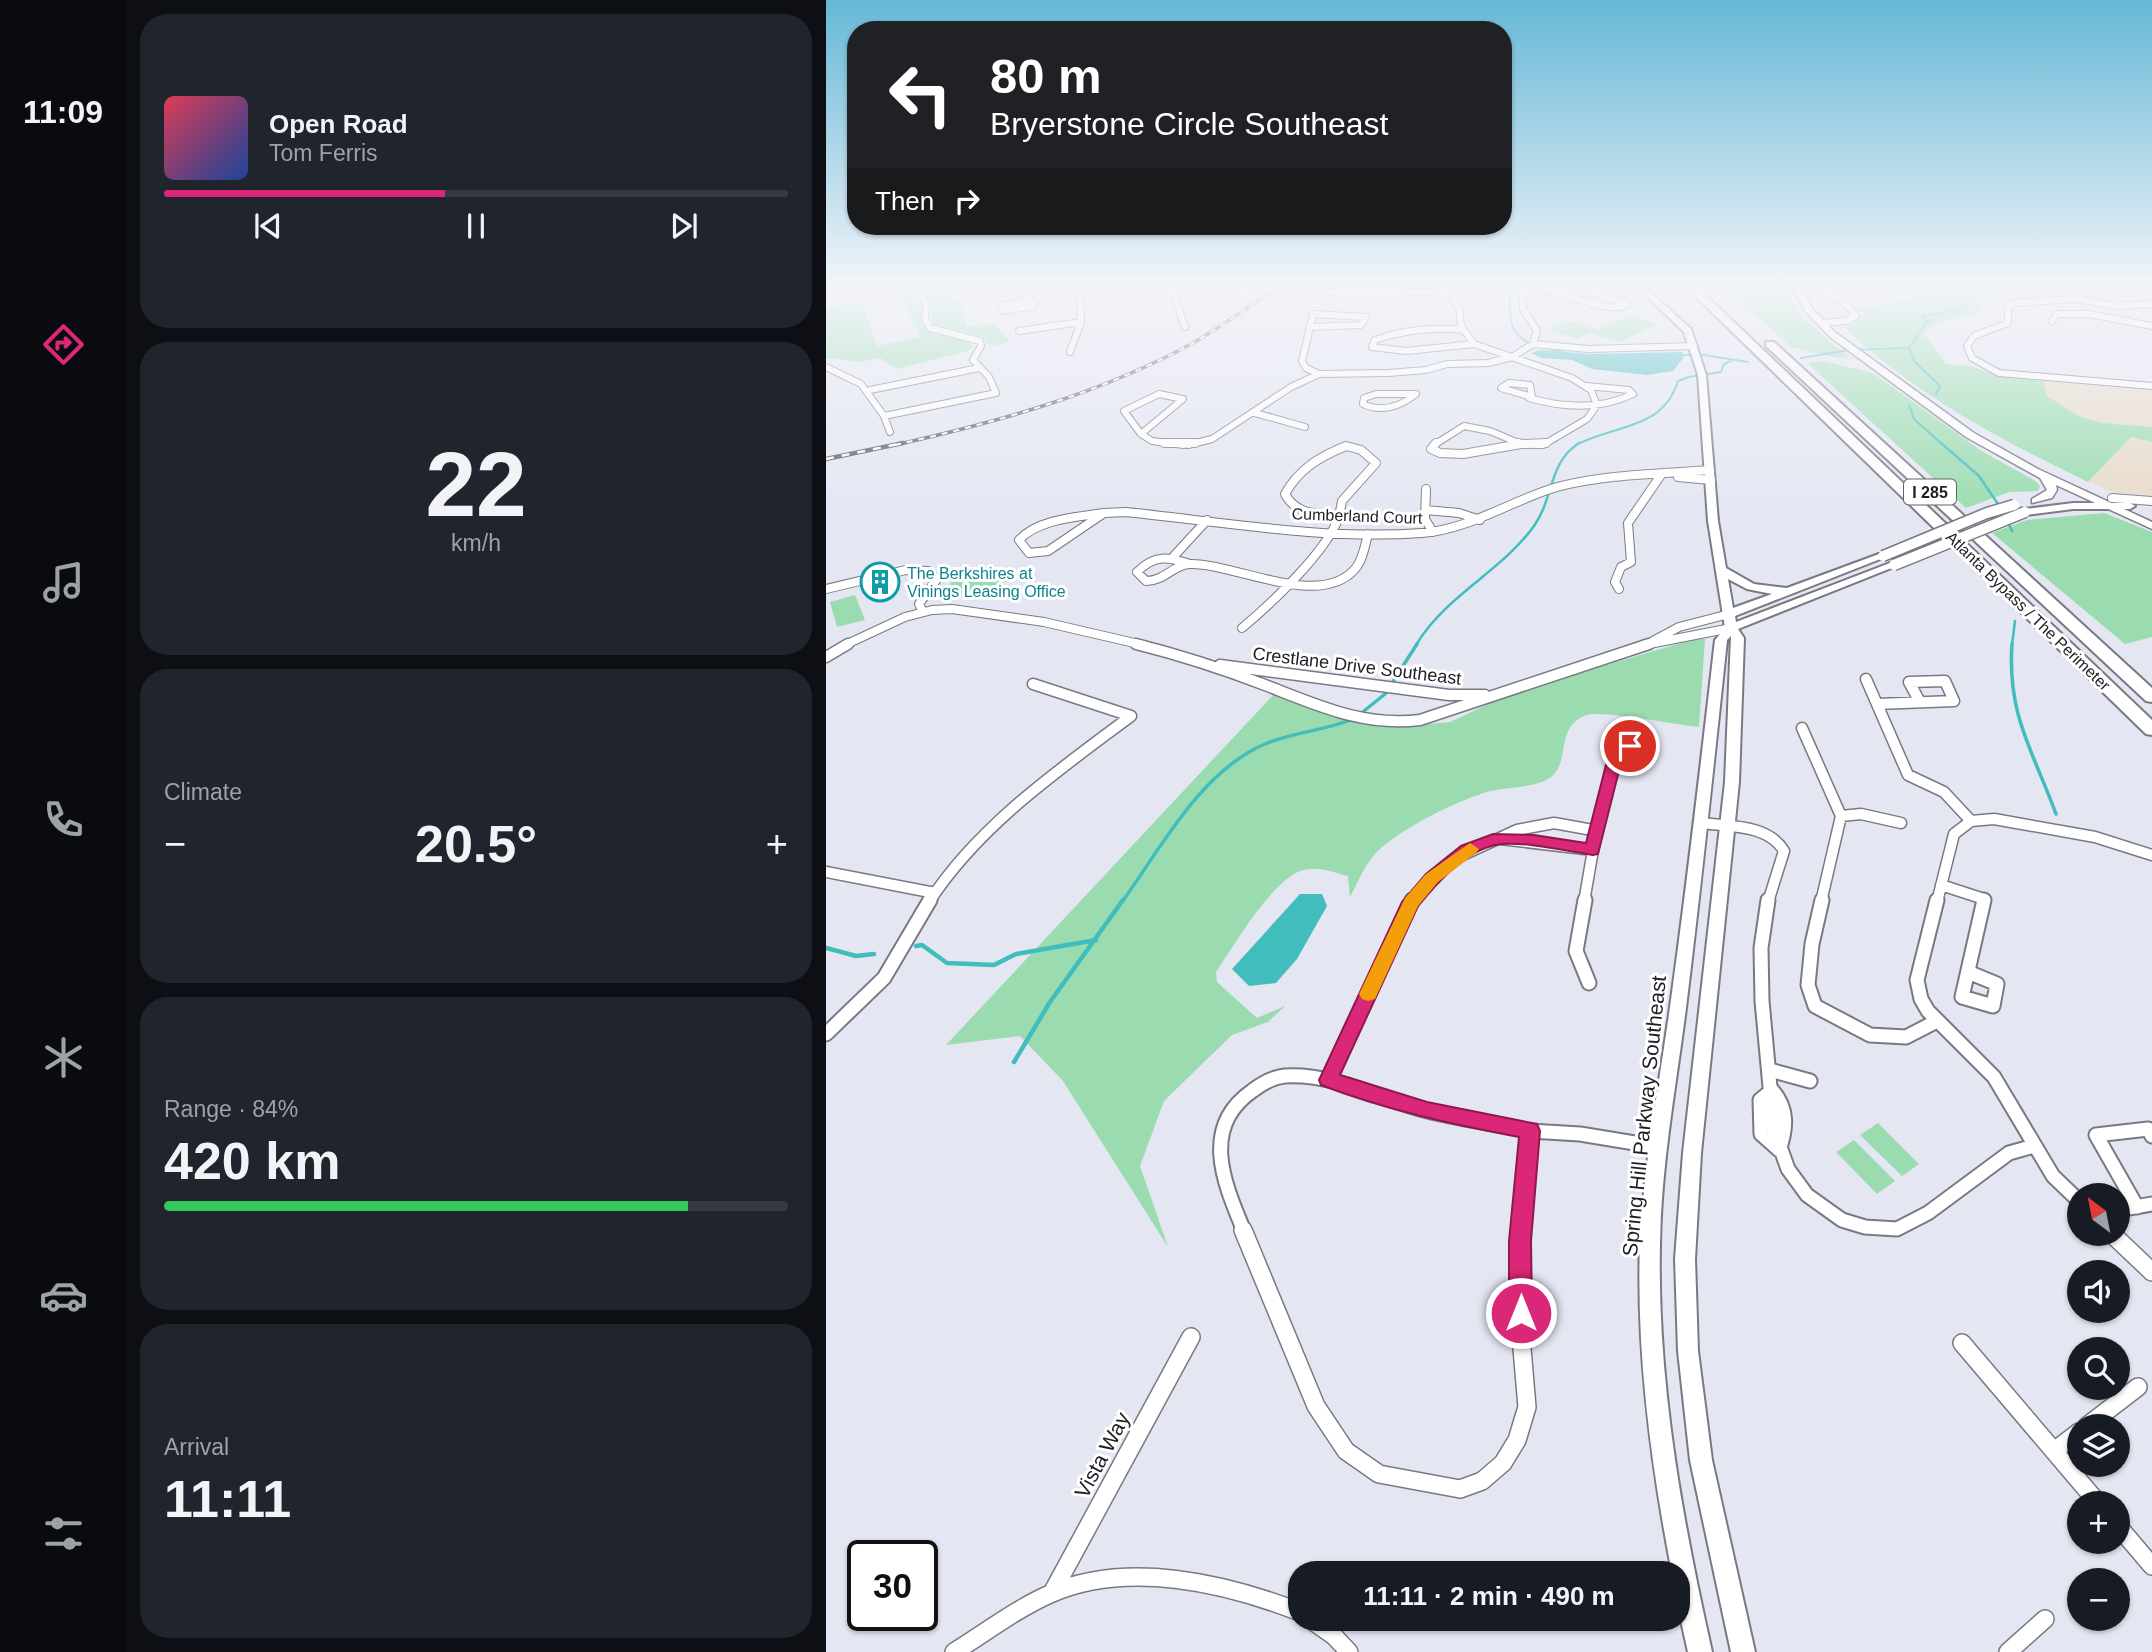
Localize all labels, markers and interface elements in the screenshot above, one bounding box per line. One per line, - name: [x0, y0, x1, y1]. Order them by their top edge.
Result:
- icon: left: [875, 49, 966, 140]
- text: 80 m: [990, 49, 1102, 103]
- text: 11:09: [23, 94, 103, 130]
- text: Bryerstone Circle Southeast: [990, 106, 1388, 142]
- text: Open Road: [269, 109, 408, 139]
- text: Tom Ferris: [269, 140, 378, 166]
- icon: right: [948, 182, 986, 220]
- text: Then: [875, 186, 934, 216]
- icon: previous: [249, 207, 287, 245]
- icon: pause: [457, 207, 495, 245]
- icon: next: [665, 207, 703, 245]
- icon: directions: [39, 320, 88, 369]
- text: 22: [425, 434, 527, 535]
- road number: I 285: [1904, 480, 1956, 505]
- street label: Cumberland Court: [1291, 505, 1423, 527]
- street label: Atlanta Bypass / The Perimeter: [1943, 528, 2114, 694]
- text: km/h: [451, 530, 501, 556]
- icon: music: [39, 558, 88, 607]
- building icon: The Berkshires at Vinings Leasing Office: [859, 561, 901, 603]
- place label: The Berkshires at Vinings Leasing Office: [907, 565, 1066, 600]
- street label: Crestlane Drive Southeast: [1252, 643, 1462, 689]
- pin: [1600, 716, 1660, 776]
- icon: arrive: [1611, 727, 1649, 765]
- text: Climate: [164, 779, 242, 805]
- icon: phone: [39, 795, 88, 844]
- text: 20.5°: [415, 815, 537, 873]
- text: −: [164, 823, 186, 865]
- text: +: [766, 823, 788, 865]
- street label: Spring Hill Parkway Southeast: [1618, 974, 1670, 1258]
- icon: climate: [39, 1033, 88, 1082]
- text: Range · 84%: [164, 1096, 298, 1122]
- text: 420 km: [164, 1132, 340, 1190]
- north arrow: [2067, 1183, 2130, 1246]
- map controls: [2067, 1183, 2130, 1631]
- button: sound: [2067, 1260, 2130, 1323]
- icon: car: [39, 1271, 88, 1320]
- position arrow: [1484, 1276, 1558, 1350]
- button: search: [2067, 1337, 2130, 1400]
- street label: Vista Way: [1070, 1408, 1134, 1502]
- button: layers: [2067, 1414, 2130, 1477]
- text: Arrival: [164, 1434, 229, 1460]
- text: 11:11: [164, 1470, 291, 1528]
- button: +: [2067, 1491, 2130, 1554]
- icon: filters: [39, 1509, 88, 1558]
- speed limit sign: 30: [847, 1540, 938, 1631]
- button: −: [2067, 1568, 2130, 1631]
- text: 11:11 · 2 min · 490 m: [1363, 1581, 1615, 1611]

